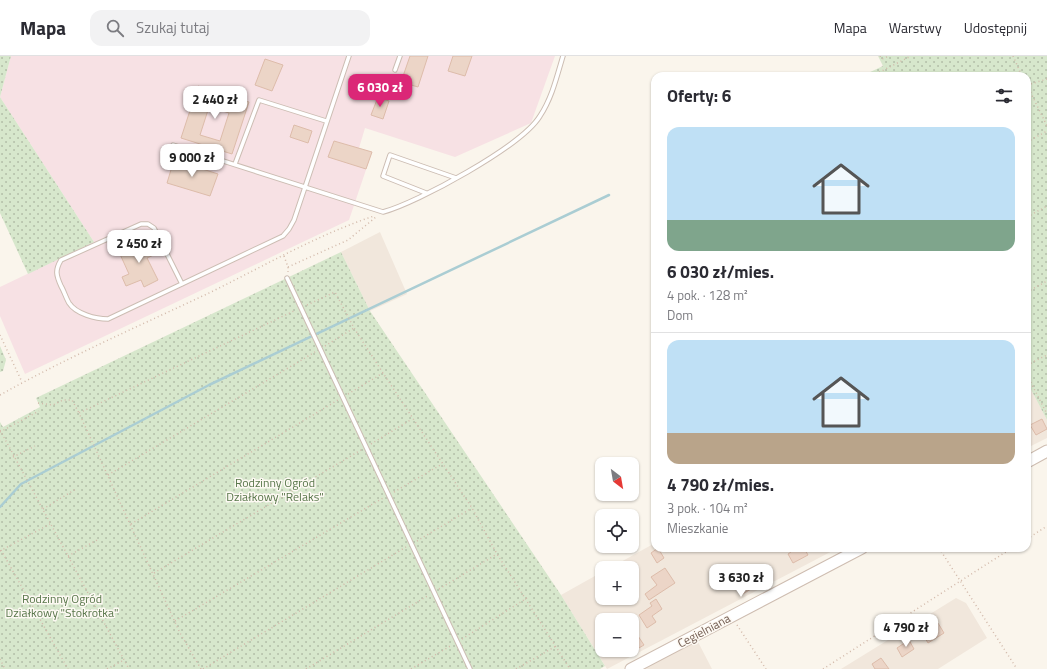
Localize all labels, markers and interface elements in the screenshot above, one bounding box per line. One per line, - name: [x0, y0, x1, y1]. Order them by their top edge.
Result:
- search box: [90, 10, 370, 46]
- text: Mapa: [20, 13, 66, 42]
- text: Szukaj tutaj: [136, 16, 209, 39]
- icon: search: [104, 17, 126, 39]
- text: Mapa: [834, 17, 867, 38]
- text: Warstwy: [889, 17, 942, 38]
- text: Udostępnij: [964, 17, 1027, 38]
- pin: 6 030 zł: [339, 74, 421, 108]
- text: 6 030 zł: [357, 77, 403, 97]
- text: Oferty: 6: [667, 83, 731, 109]
- icon: filters: [993, 85, 1015, 107]
- pin: 2 440 zł: [174, 86, 256, 120]
- text: 2 440 zł: [192, 89, 238, 109]
- pin: 9 000 zł: [151, 144, 233, 178]
- text: 9 000 zł: [169, 147, 215, 167]
- icon: home: [805, 153, 877, 225]
- pin: 2 450 zł: [98, 230, 180, 264]
- text: 2 450 zł: [116, 233, 162, 253]
- text: 6 030 zł/mies.: [667, 259, 774, 285]
- text: 4 pok. · 128 m²: [667, 285, 748, 305]
- text: Dom: [667, 305, 693, 325]
- icon: home: [805, 366, 877, 438]
- north arrow: [595, 457, 639, 501]
- map controls: [595, 457, 639, 657]
- text: 4 790 zł/mies.: [667, 472, 774, 498]
- park label: Rodzinny Ogród Działkowy "Relaks": [226, 473, 324, 506]
- text: 3 pok. · 104 m²: [667, 498, 748, 518]
- button: locate: [595, 509, 639, 553]
- text: Mieszkanie: [667, 518, 728, 538]
- button: +: [595, 561, 639, 605]
- pin: 3 630 zł: [700, 564, 782, 598]
- text: 3 630 zł: [718, 567, 764, 587]
- park label: Rodzinny Ogród Działkowy "Stokrotka": [6, 589, 118, 622]
- street label: Cegielniana: [674, 609, 734, 652]
- button: −: [595, 613, 639, 657]
- pin: 4 790 zł: [865, 614, 947, 648]
- text: 4 790 zł: [883, 617, 929, 637]

